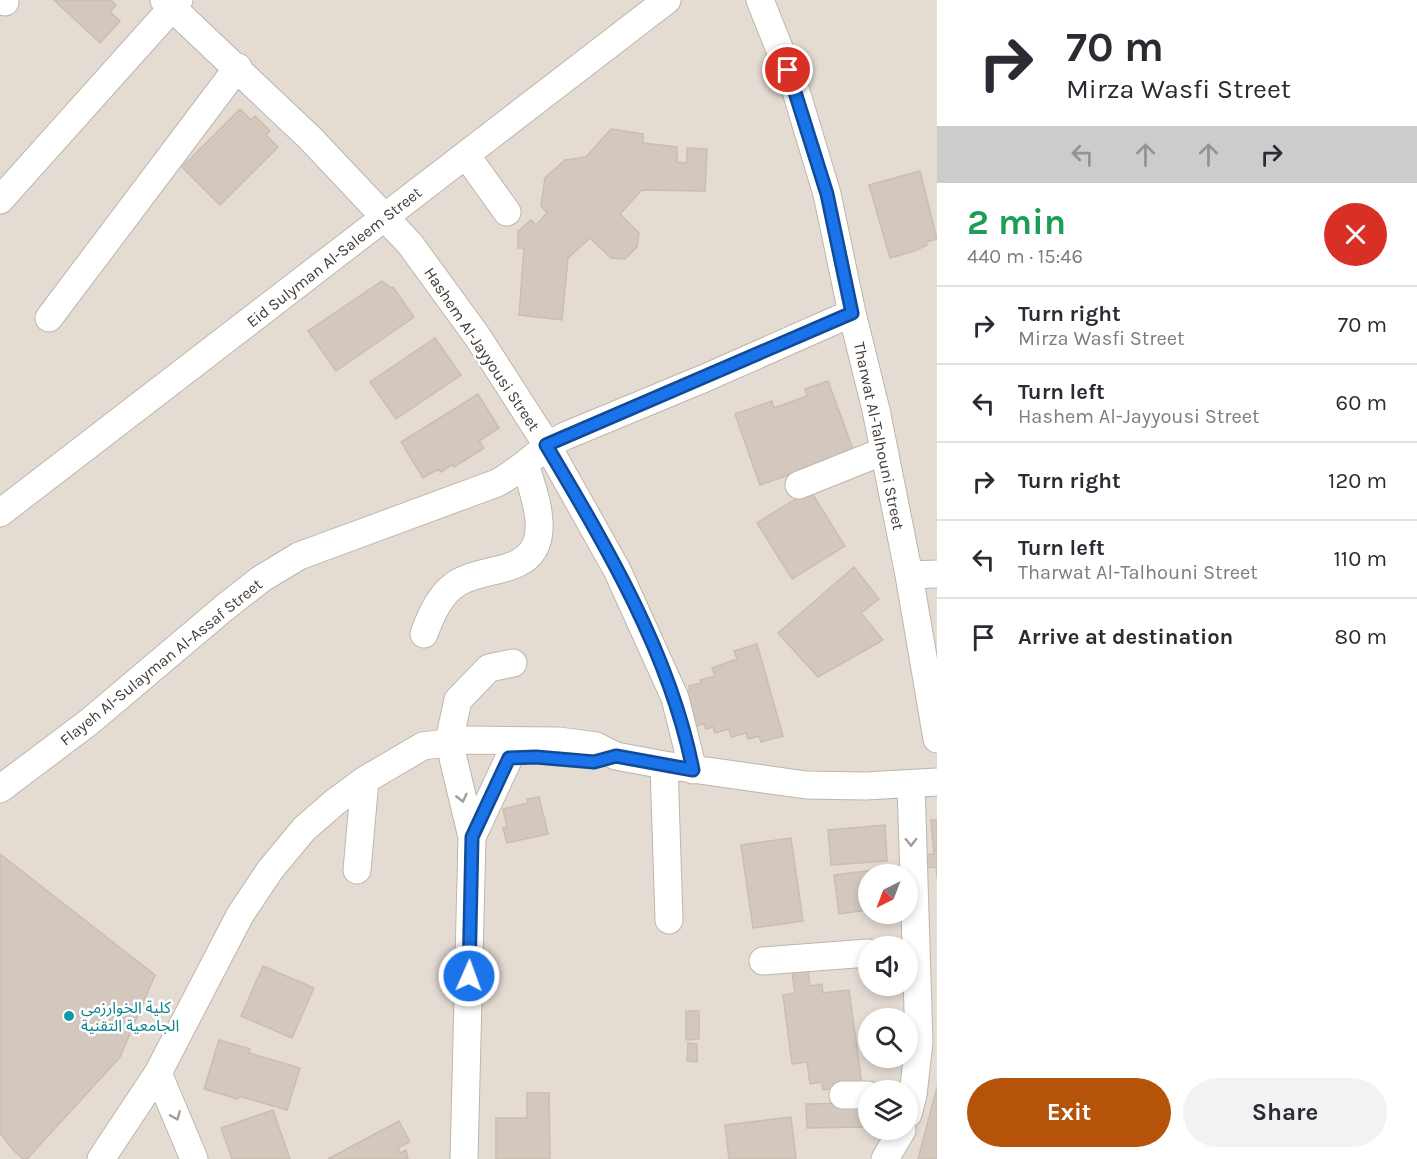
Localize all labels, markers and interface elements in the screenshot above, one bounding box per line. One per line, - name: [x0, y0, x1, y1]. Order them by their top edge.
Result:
- text: 70 m: [1066, 22, 1164, 72]
- icon: right: [967, 24, 1045, 102]
- pin: [762, 44, 813, 95]
- icon: arrive: [771, 53, 804, 86]
- text: Mirza Wasfi Street: [1066, 73, 1291, 105]
- icon: left: [1066, 138, 1099, 171]
- icon: ahead: [1129, 138, 1162, 171]
- icon: ahead: [1192, 138, 1225, 171]
- icon: right: [1255, 138, 1288, 171]
- street label: Eid Sulyman Al-Saleem Street: [243, 183, 425, 331]
- text: 2 min: [967, 201, 1066, 243]
- button: close: [1324, 203, 1387, 266]
- text: 440 m · 15:46: [967, 245, 1083, 268]
- street label: Hashem Al-Jayyousi Street: [420, 264, 544, 434]
- text: Turn right: [1018, 301, 1121, 327]
- icon: right: [967, 309, 1000, 342]
- text: 70 m: [1338, 312, 1387, 338]
- text: Mirza Wasfi Street: [1018, 327, 1185, 350]
- street label: Tharwat Al-Talhouni Street: [850, 340, 908, 532]
- text: Turn left: [1018, 379, 1105, 405]
- icon: left: [967, 387, 1000, 420]
- text: 60 m: [1336, 390, 1387, 416]
- text: Hashem Al-Jayyousi Street: [1018, 405, 1260, 428]
- icon: right: [967, 465, 1000, 498]
- text: Turn right: [1018, 468, 1121, 494]
- text: 120 m: [1328, 468, 1387, 494]
- text: Turn left: [1018, 535, 1105, 561]
- icon: left: [967, 543, 1000, 576]
- text: 110 m: [1334, 546, 1387, 572]
- text: Tharwat Al-Talhouni Street: [1018, 561, 1258, 584]
- street label: Flayeh Al-Sulayman Al-Assaf Street: [56, 574, 266, 750]
- icon: arrive: [967, 621, 1000, 654]
- text: Arrive at destination: [1018, 624, 1233, 650]
- text: 80 m: [1335, 624, 1387, 650]
- one-way arrow: [455, 792, 468, 802]
- one-way arrow: [905, 838, 917, 847]
- north arrow: [858, 864, 918, 924]
- map controls: [858, 864, 918, 1140]
- button: sound: [858, 936, 918, 996]
- position arrow: [437, 944, 501, 1008]
- place label: كلية الخوارزمي الجامعية التقنية: [81, 998, 179, 1035]
- button: search: [858, 1008, 918, 1068]
- marker: كلية الخوارزمي الجامعية التقنية: [62, 1009, 76, 1023]
- button: Exit: [967, 1078, 1171, 1147]
- button: Share: [1183, 1078, 1387, 1147]
- button: layers: [858, 1080, 918, 1140]
- one-way arrow: [169, 1110, 181, 1121]

